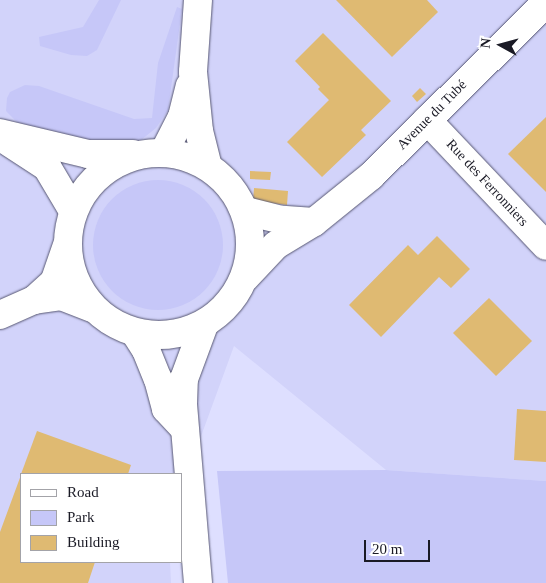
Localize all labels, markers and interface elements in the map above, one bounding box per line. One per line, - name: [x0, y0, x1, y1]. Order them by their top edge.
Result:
- north arrow: [476, 20, 526, 70]
- text: N: [478, 37, 494, 49]
- street label: Avenue du Tubé: [394, 77, 470, 153]
- street label: Rue des Ferronniers: [442, 136, 532, 230]
- legend: [20, 473, 182, 563]
- text: Road: [67, 484, 99, 500]
- text: Park: [67, 509, 95, 525]
- scale bar: [366, 530, 432, 562]
- text: Building: [67, 534, 120, 550]
- text: 20 m: [372, 541, 402, 557]

